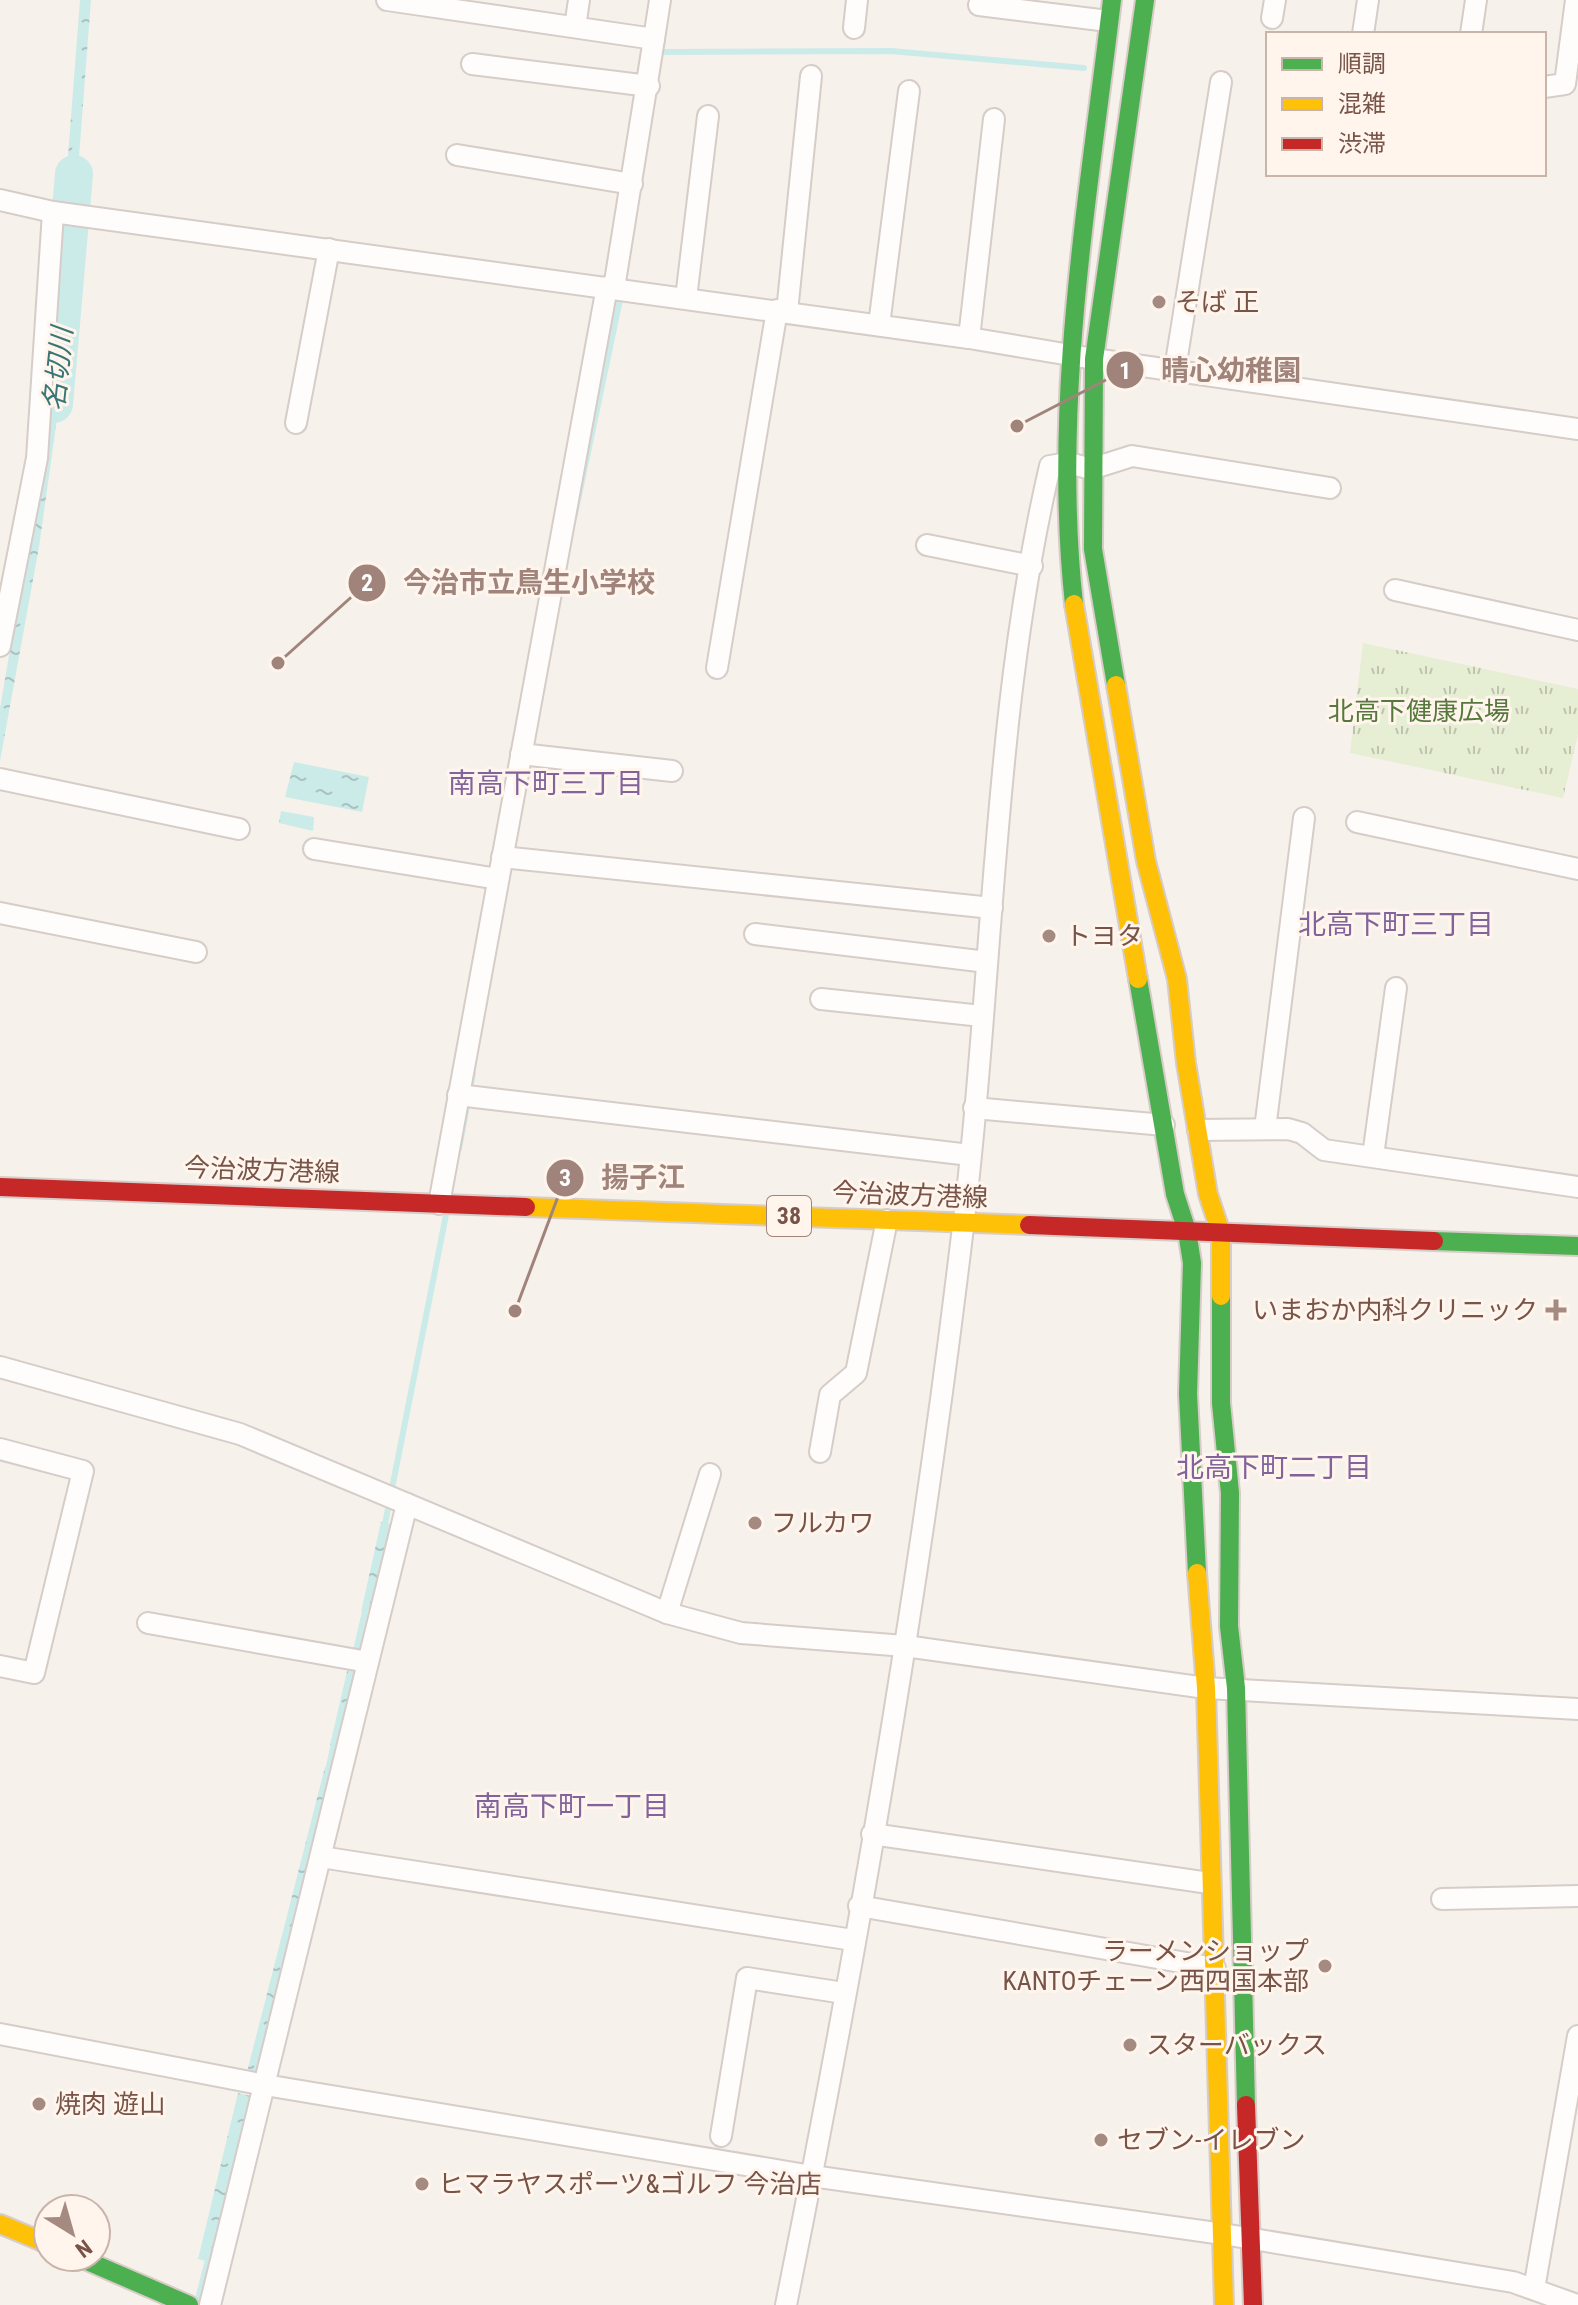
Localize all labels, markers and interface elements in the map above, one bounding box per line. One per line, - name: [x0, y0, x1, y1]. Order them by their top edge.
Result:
- legend: [1266, 32, 1546, 176]
- text: 順調: [1338, 50, 1386, 78]
- text: 混雑: [1338, 90, 1386, 118]
- text: 渋滞: [1338, 130, 1386, 158]
- place label: そば 正: [1175, 287, 1259, 317]
- marker: そば 正: [1150, 293, 1168, 311]
- water label: 名切川: [37, 323, 79, 413]
- callout: 晴心幼稚園: [1105, 344, 1317, 396]
- text: 晴心幼稚園: [1161, 354, 1301, 387]
- text: 1: [1119, 357, 1131, 385]
- callout: 今治市立鳥生小学校: [347, 557, 671, 609]
- text: 今治市立鳥生小学校: [403, 566, 655, 599]
- text: 2: [361, 569, 373, 597]
- park label: 北高下健康広場: [1328, 696, 1510, 726]
- district label: 南高下町三丁目: [448, 767, 644, 800]
- district label: 北高下町三丁目: [1298, 908, 1494, 941]
- place label: トヨタ: [1065, 921, 1143, 951]
- marker: トヨタ: [1040, 927, 1058, 945]
- street label: 今治波方港線: [184, 1152, 340, 1188]
- callout: 揚子江: [545, 1152, 701, 1204]
- text: 揚子江: [601, 1161, 685, 1194]
- text: 3: [559, 1164, 571, 1192]
- street label: 今治波方港線: [832, 1177, 988, 1213]
- road number: 38: [767, 1196, 811, 1236]
- place label: いまおか内科クリニック: [1252, 1295, 1538, 1325]
- marker: いまおか内科クリニック: [1545, 1299, 1567, 1321]
- district label: 北高下町二丁目: [1176, 1451, 1372, 1484]
- place label: フルカワ: [771, 1508, 874, 1538]
- marker: フルカワ: [746, 1514, 764, 1532]
- district label: 南高下町一丁目: [474, 1790, 670, 1823]
- place label: ラーメンショップ KANTOチェーン西四国本部: [1003, 1936, 1309, 1996]
- marker: ラーメンショップ KANTOチェーン西四国本部: [1316, 1957, 1334, 1975]
- place label: スターバックス: [1146, 2030, 1327, 2060]
- marker: スターバックス: [1121, 2036, 1139, 2054]
- place label: 焼肉 遊山: [55, 2089, 165, 2119]
- marker: 焼肉 遊山: [30, 2095, 48, 2113]
- place label: セブン-イレブン: [1117, 2125, 1305, 2155]
- marker: セブン-イレブン: [1092, 2131, 1110, 2149]
- place label: ヒマラヤスポーツ&ゴルフ 今治店: [438, 2169, 822, 2199]
- marker: ヒマラヤスポーツ&ゴルフ 今治店: [413, 2175, 431, 2193]
- north arrow: [32, 2193, 112, 2273]
- text: N: [71, 2235, 97, 2263]

